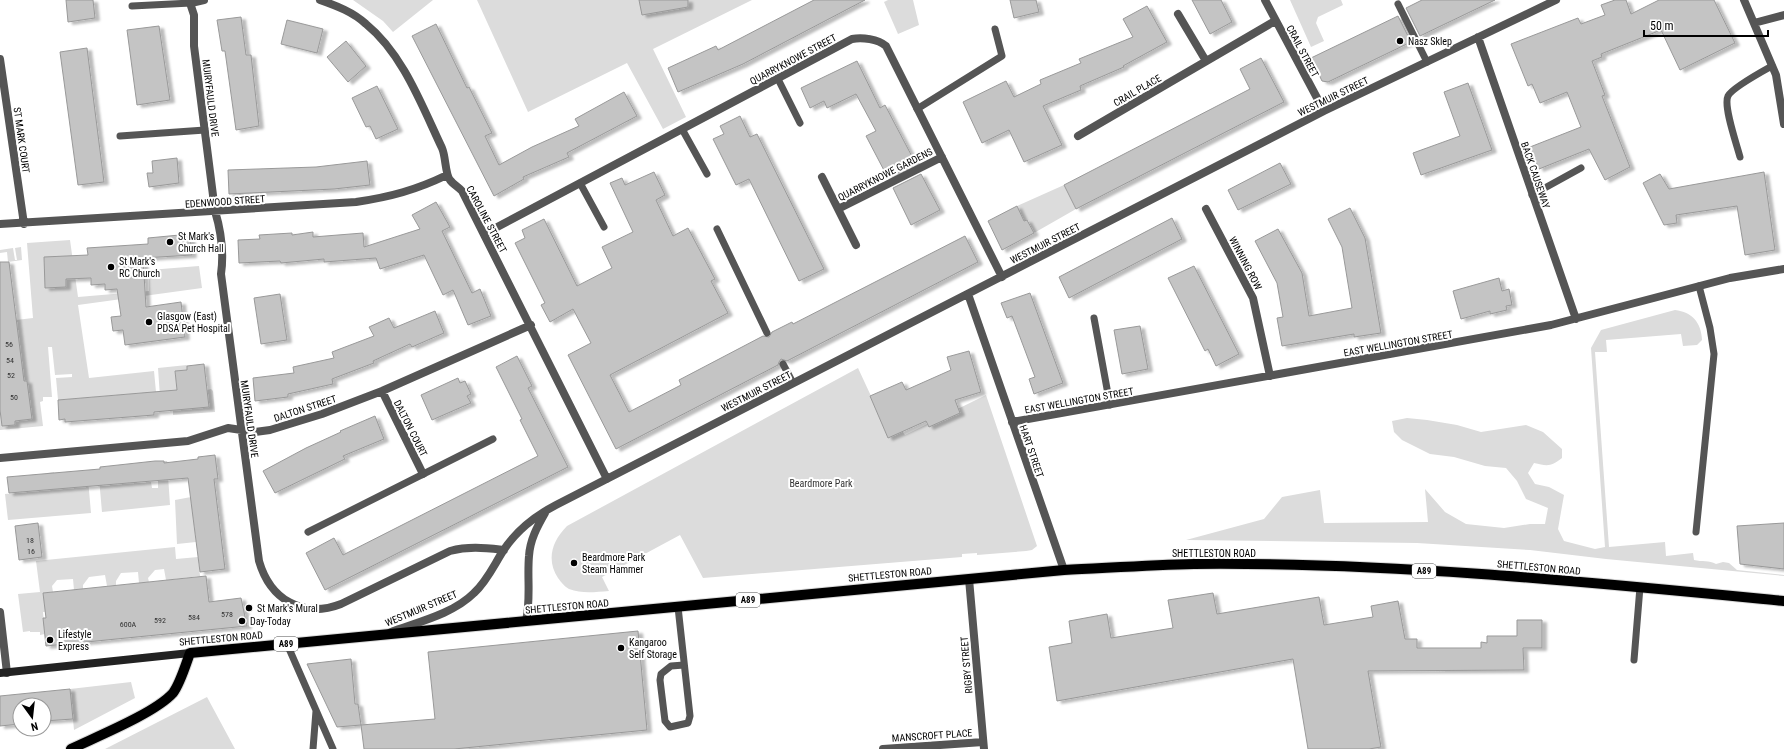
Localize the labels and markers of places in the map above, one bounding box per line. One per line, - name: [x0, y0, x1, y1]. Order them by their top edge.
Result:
- marker: Nasz Sklep: [1395, 36, 1405, 46]
- place label: Nasz Sklep: [1408, 36, 1452, 47]
- place label: St Mark's Church Hall: [178, 231, 224, 254]
- marker: St Mark's Church Hall: [165, 237, 175, 247]
- place label: St Mark's RC Church: [119, 256, 160, 279]
- marker: St Mark's RC Church: [106, 262, 116, 272]
- place label: Glasgow (East) PDSA Pet Hospital: [157, 311, 230, 334]
- marker: Glasgow (East) PDSA Pet Hospital: [144, 317, 154, 327]
- place label: Beardmore Park Steam Hammer: [582, 552, 646, 575]
- marker: Beardmore Park Steam Hammer: [569, 558, 579, 568]
- marker: St Mark's Mural: [244, 603, 254, 613]
- place label: St Mark's Mural: [257, 603, 318, 614]
- marker: Day-Today: [237, 616, 247, 626]
- place label: Day-Today: [250, 616, 291, 627]
- place label: Lifestyle Express: [58, 629, 92, 652]
- marker: Lifestyle Express: [45, 635, 55, 645]
- place label: Kangaroo Self Storage: [629, 637, 677, 660]
- marker: Kangaroo Self Storage: [616, 643, 626, 653]

